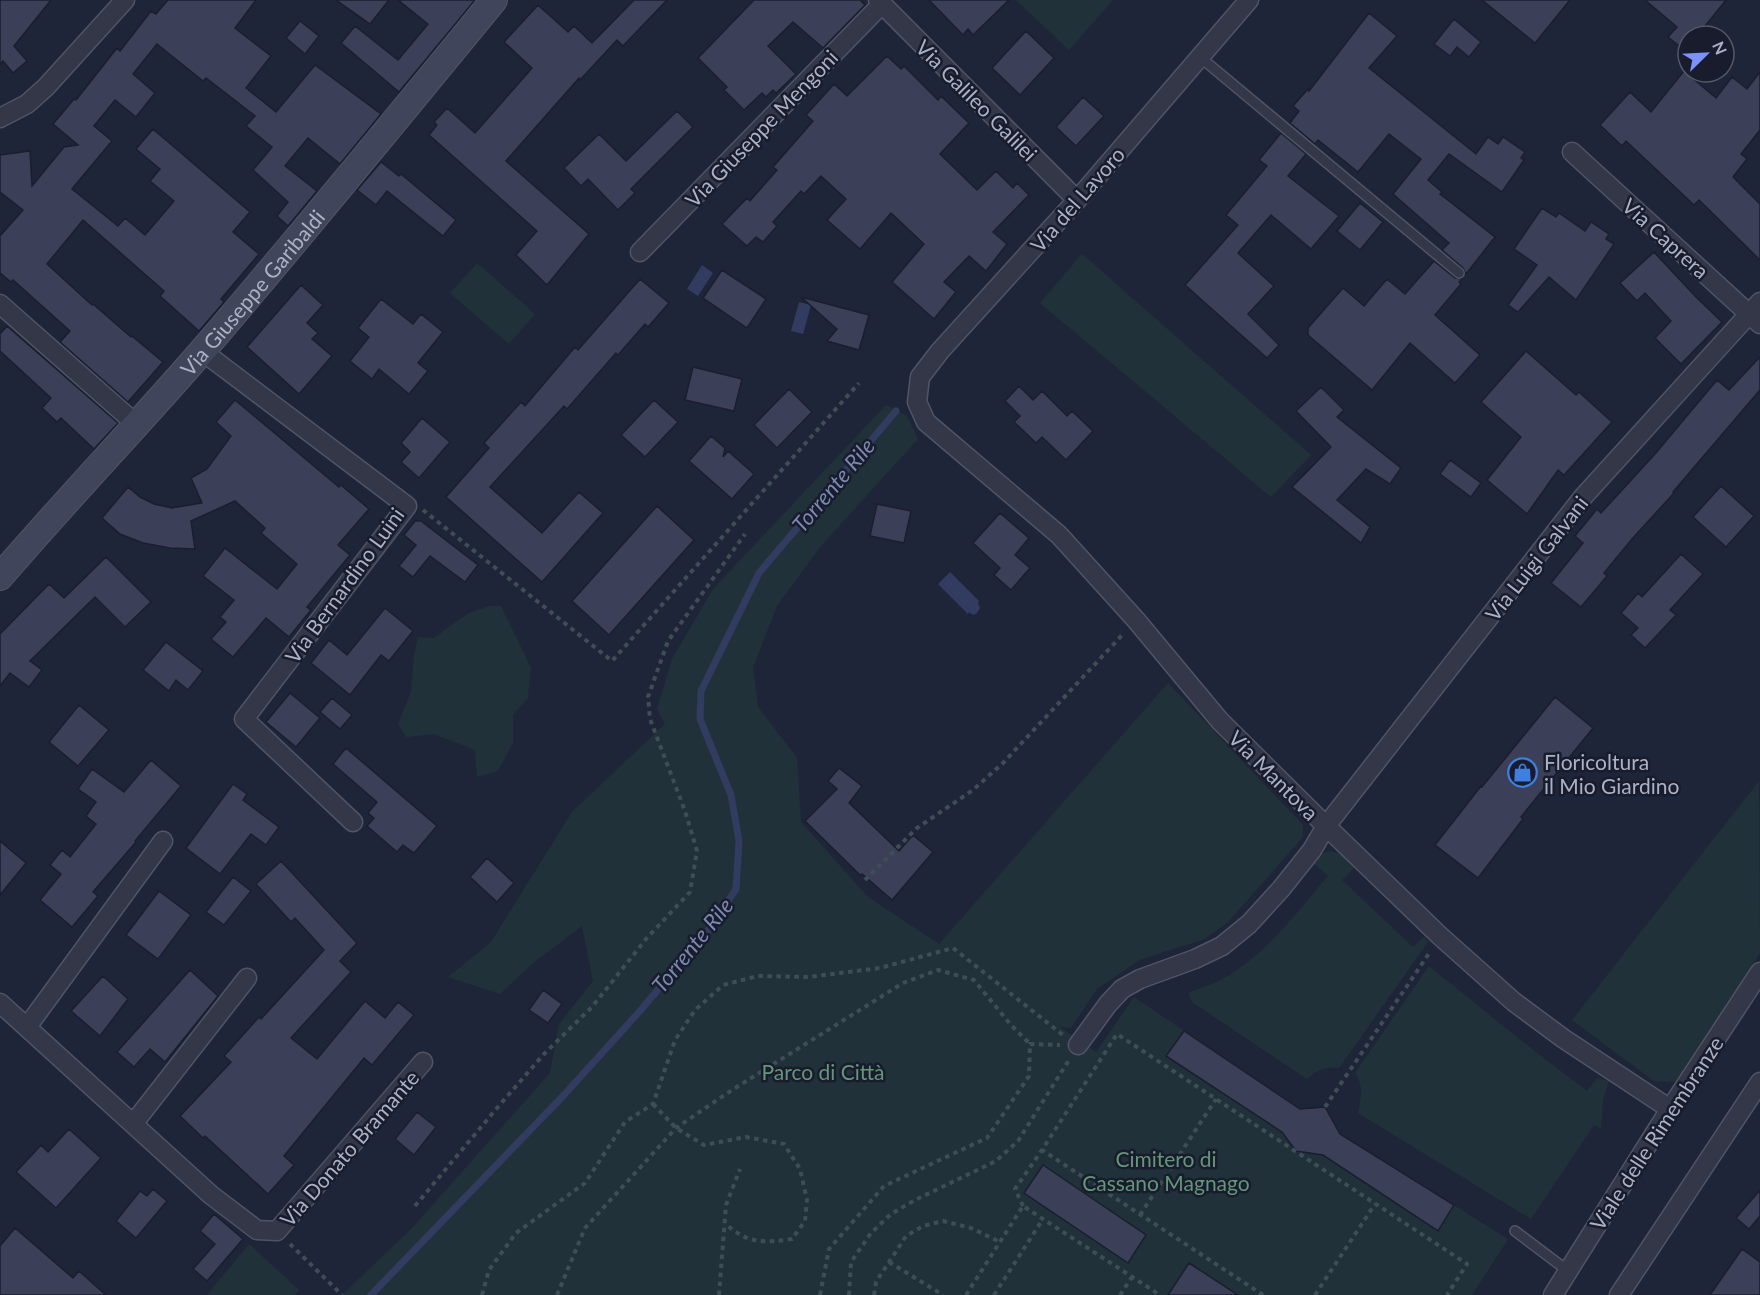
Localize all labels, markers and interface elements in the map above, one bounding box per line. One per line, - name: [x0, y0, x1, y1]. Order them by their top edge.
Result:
- north arrow: [1676, 24, 1736, 84]
- street label: Via Galileo Galilei: [911, 34, 1043, 166]
- text: N: [1709, 38, 1731, 57]
- street label: Via Giuseppe Mengoni: [680, 44, 842, 212]
- street label: Via del Lavoro: [1025, 141, 1129, 257]
- street label: Via Caprera: [1618, 193, 1714, 283]
- street label: Via Giuseppe Garibaldi: [174, 204, 329, 380]
- water label: Torrente Rile: [786, 433, 880, 537]
- street label: Via Luigi Galvani: [1479, 490, 1593, 626]
- street label: Via Bernardino Luini: [279, 502, 409, 668]
- street label: Via Mantova: [1224, 725, 1324, 825]
- place label: Floricoltura il Mio Giardino: [1544, 749, 1680, 798]
- shop icon: Floricoltura il Mio Giardino: [1507, 757, 1539, 789]
- water label: Torrente Rile: [646, 892, 738, 998]
- street label: Viale delle Rimembranze: [1584, 1032, 1728, 1234]
- park label: Parco di Città: [761, 1059, 885, 1084]
- street label: Via Donato Bramante: [274, 1065, 424, 1231]
- park label: Cimitero di Cassano Magnago: [1082, 1146, 1250, 1195]

